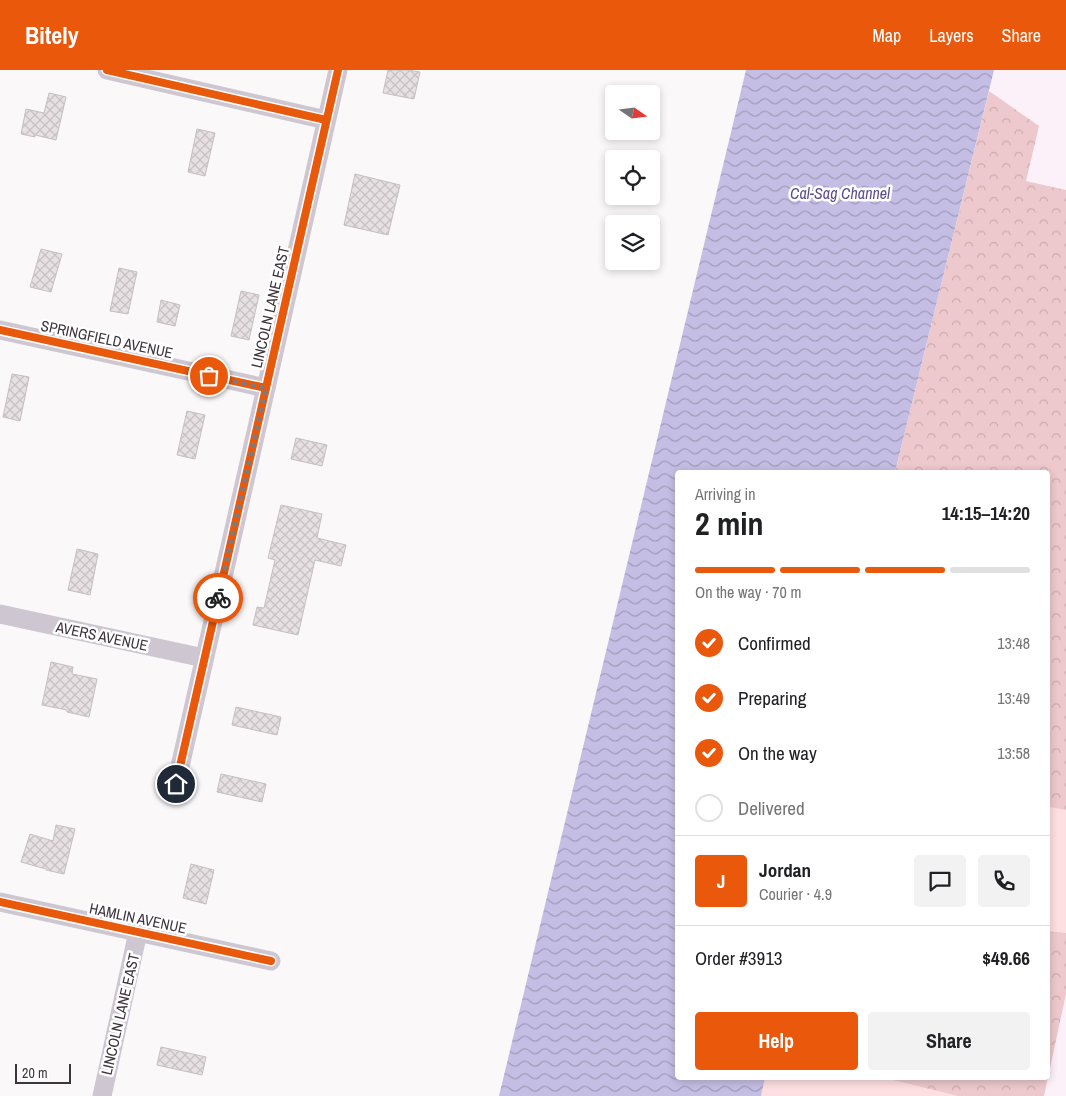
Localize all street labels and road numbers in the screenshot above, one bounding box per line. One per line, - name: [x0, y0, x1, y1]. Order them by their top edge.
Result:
- street label: LINCOLN LANE EAST: [246, 244, 294, 370]
- street label: SPRINGFIELD AVENUE: [39, 315, 175, 363]
- street label: AVERS AVENUE: [53, 616, 150, 656]
- street label: HAMLIN AVENUE: [87, 897, 189, 939]
- street label: LINCOLN LANE EAST: [96, 951, 144, 1077]

